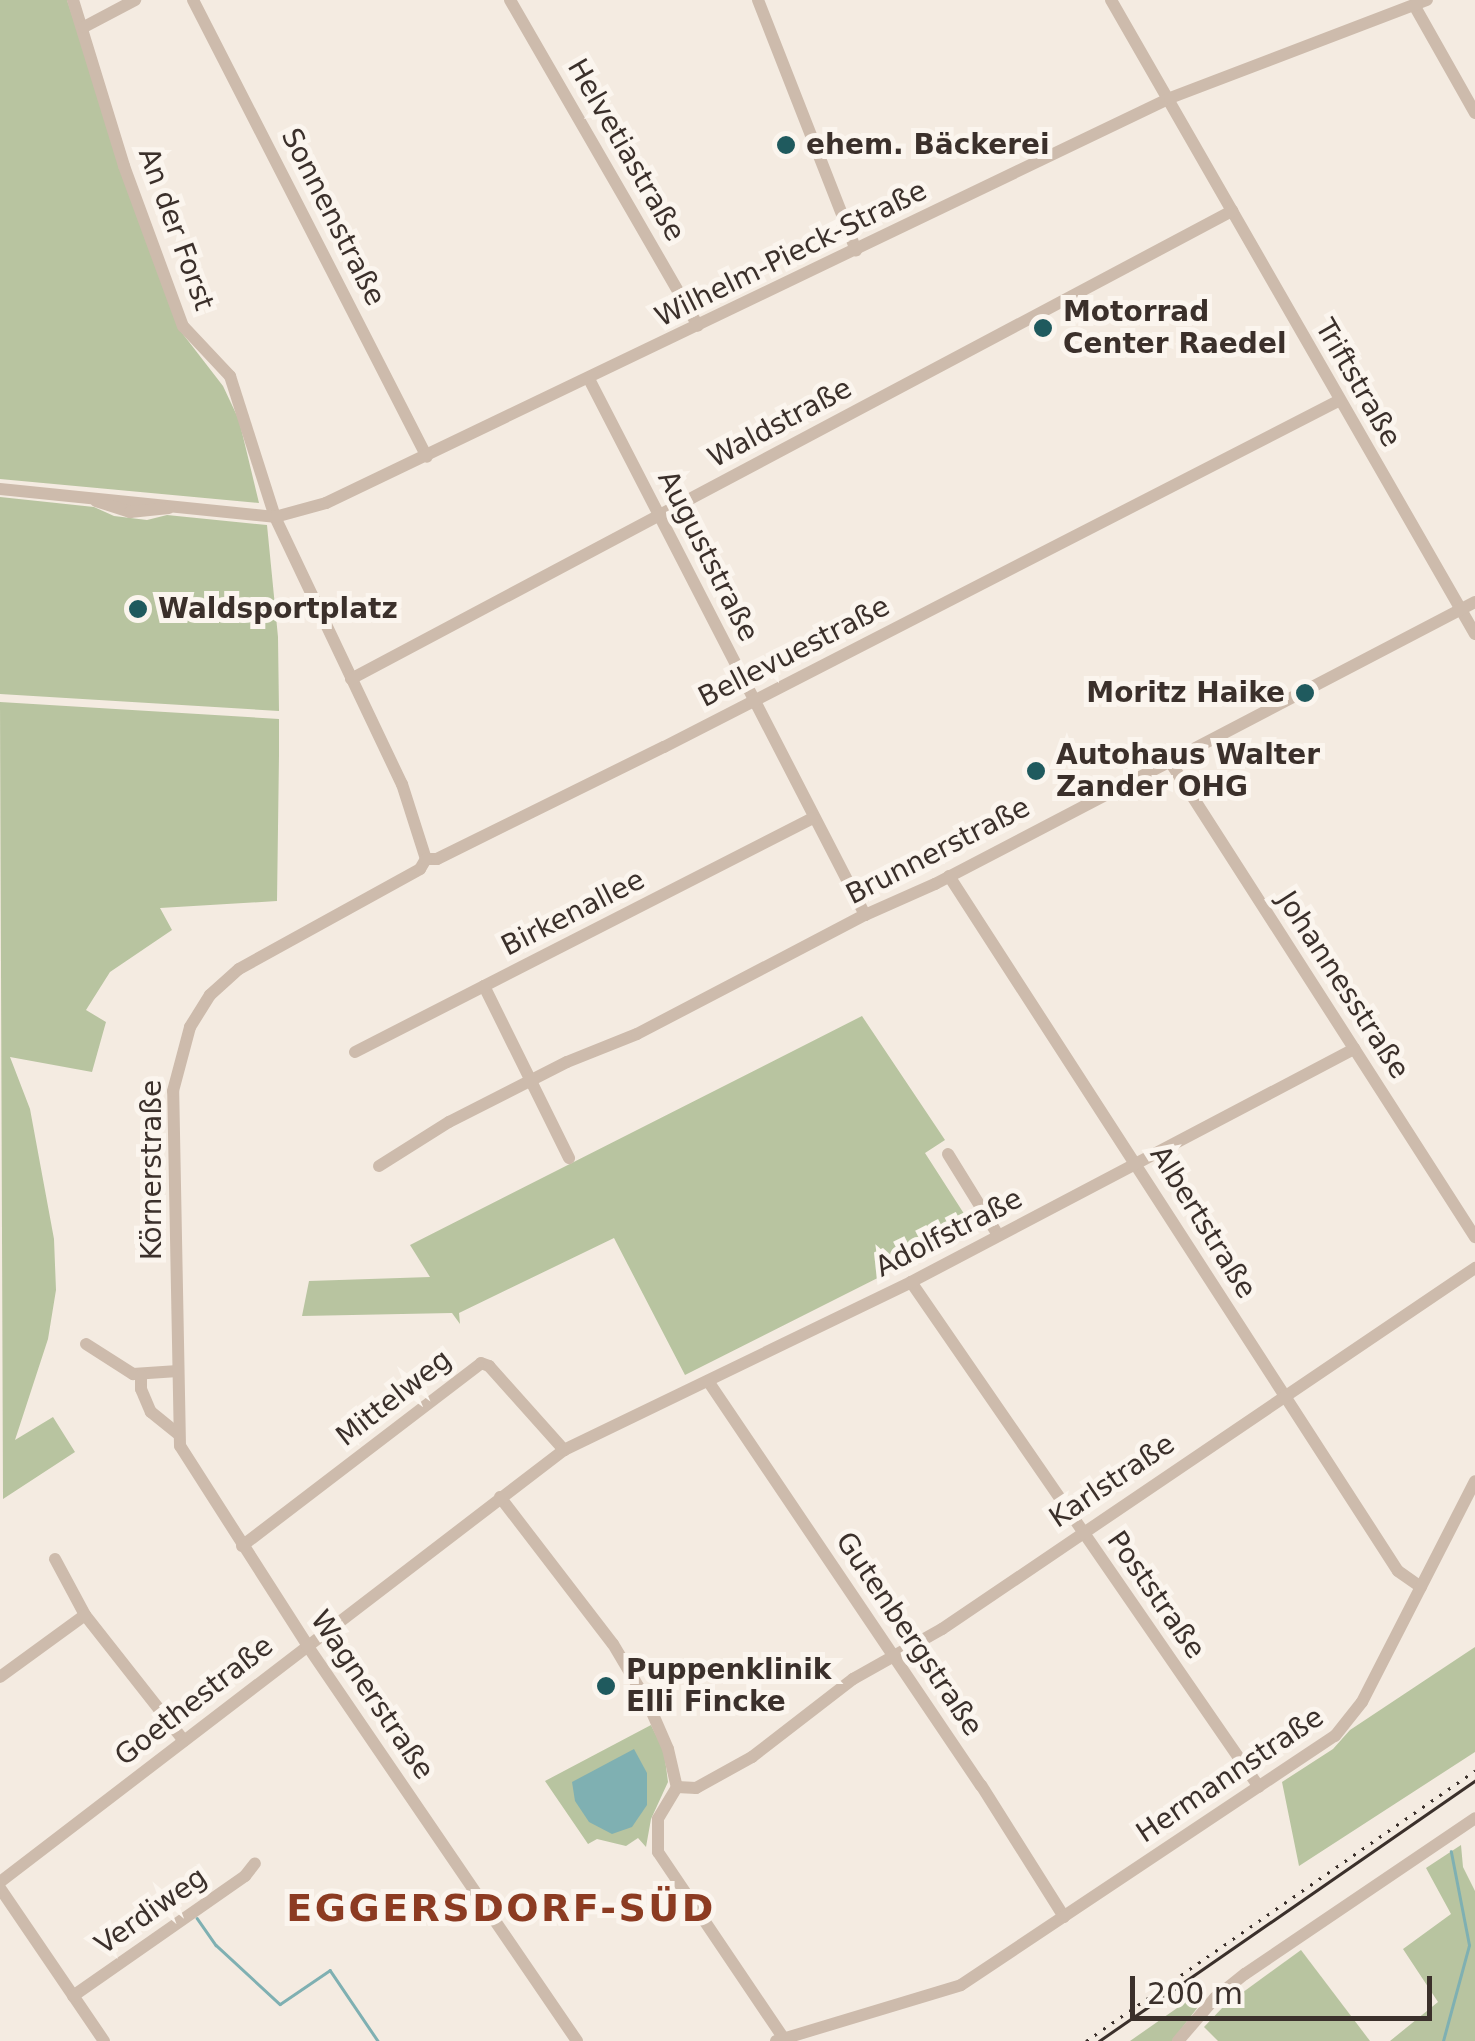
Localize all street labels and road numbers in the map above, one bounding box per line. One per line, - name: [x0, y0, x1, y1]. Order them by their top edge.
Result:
- street label: Helvetiastraße: [560, 53, 692, 247]
- street label: Sonnenstraße: [274, 123, 392, 311]
- street label: An der Forst: [131, 143, 221, 315]
- street label: Wilhelm-Pieck-Straße: [650, 174, 932, 334]
- street label: Triftstraße: [1308, 313, 1408, 453]
- street label: Waldstraße: [702, 371, 858, 475]
- street label: Auguststraße: [651, 465, 765, 647]
- street label: Bellevuestraße: [693, 589, 895, 715]
- street label: Brunnerstraße: [840, 790, 1036, 912]
- street label: Birkenallee: [496, 863, 650, 963]
- street label: Johannesstraße: [1270, 885, 1416, 1085]
- street label: Körnerstraße: [135, 1080, 169, 1260]
- street label: Albertstraße: [1143, 1140, 1263, 1304]
- street label: Adolfstraße: [870, 1182, 1028, 1284]
- street label: Mittelweg: [330, 1343, 458, 1453]
- street label: Karlstraße: [1043, 1427, 1181, 1535]
- street label: Poststraße: [1100, 1525, 1212, 1665]
- street label: Gutenbergstraße: [828, 1526, 990, 1742]
- street label: Wagnerstraße: [303, 1604, 441, 1786]
- street label: Goethestraße: [108, 1629, 280, 1773]
- street label: Hermannstraße: [1130, 1700, 1330, 1850]
- street label: Verdiweg: [89, 1860, 213, 1962]

